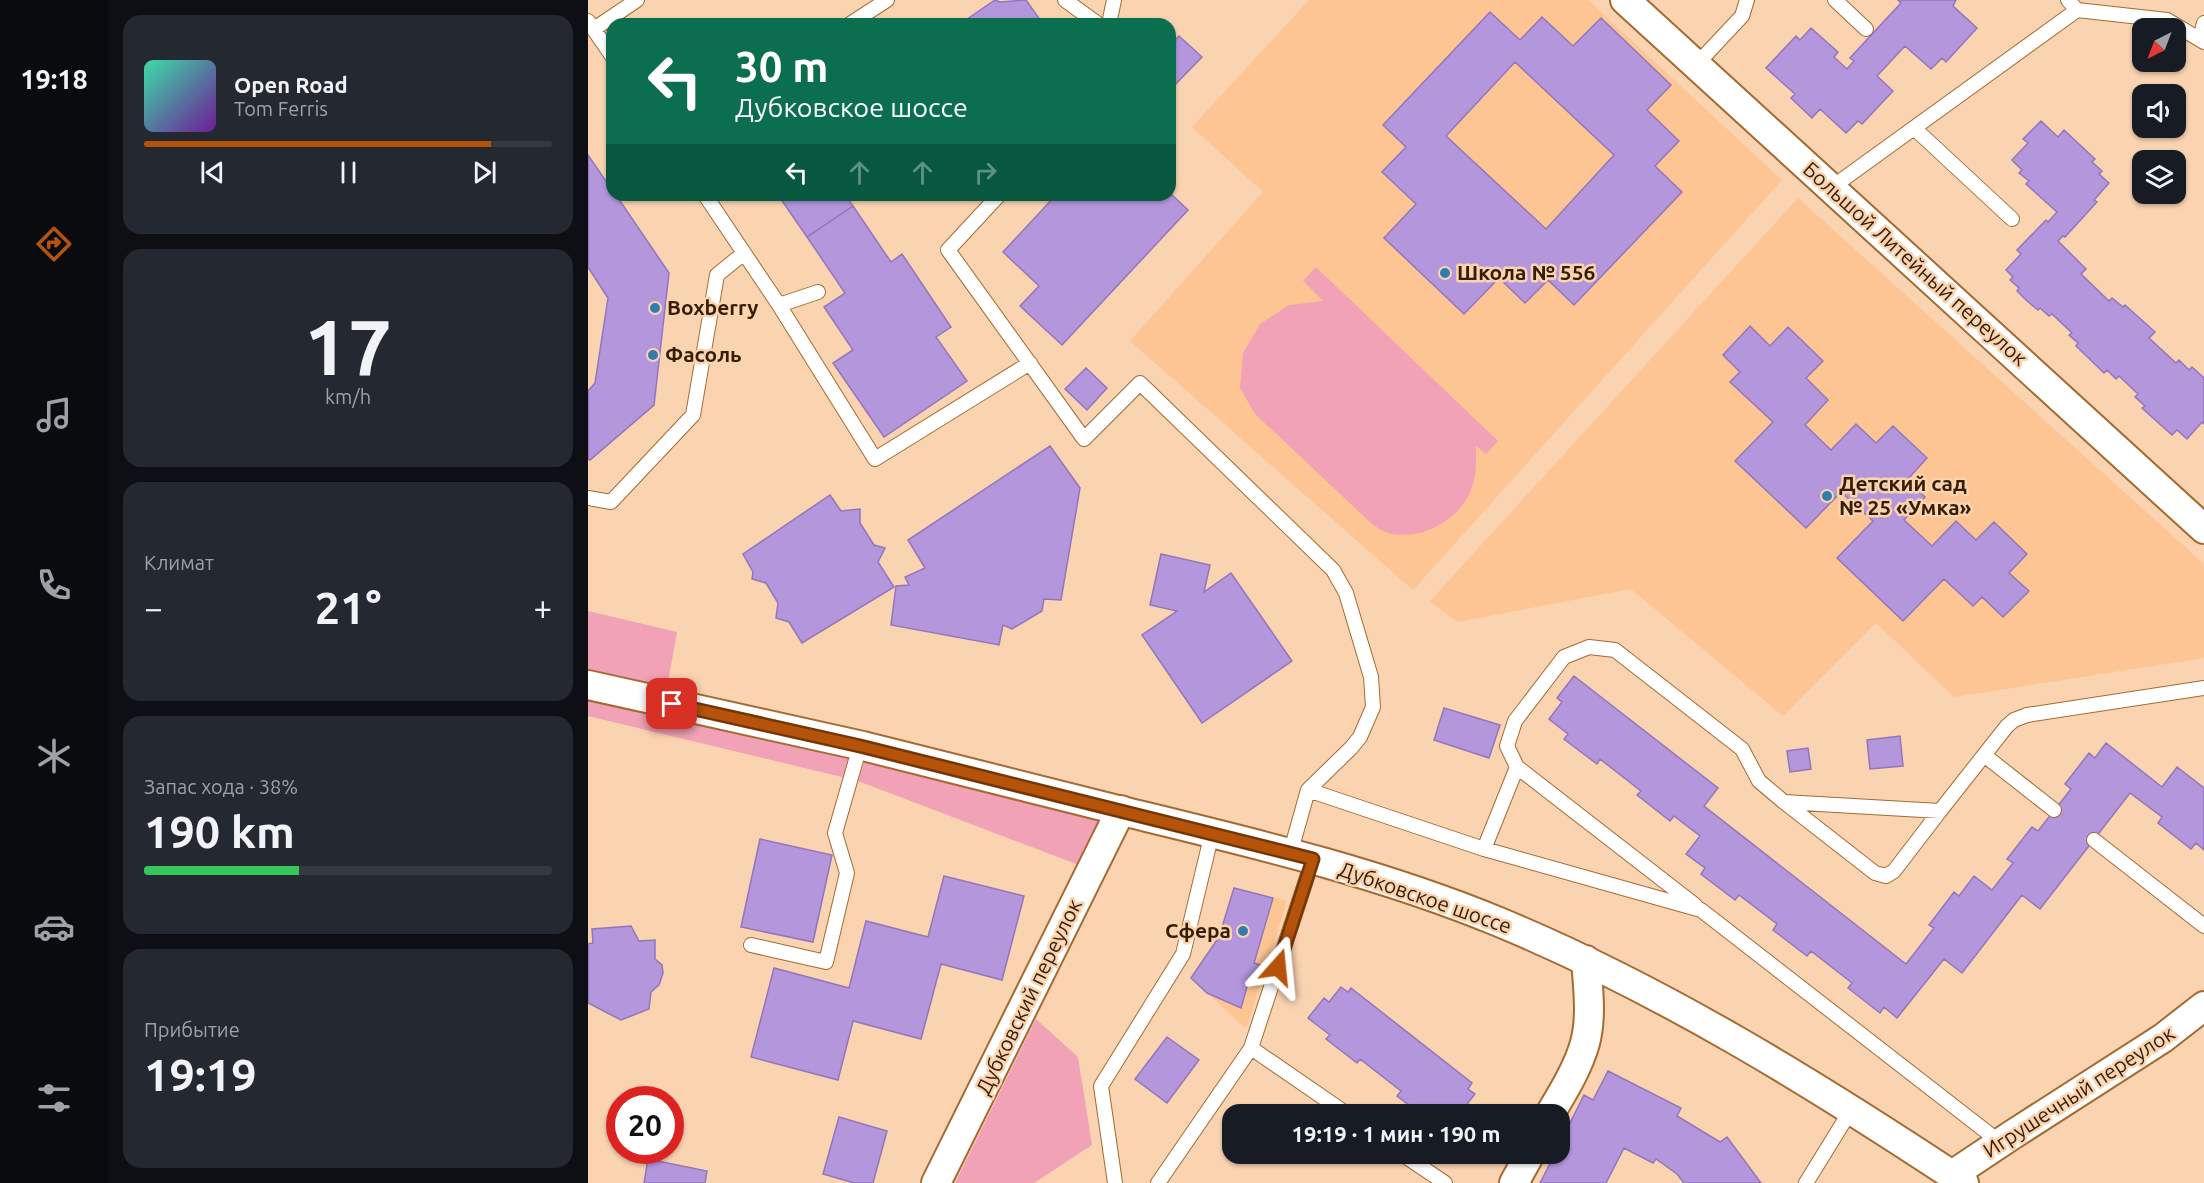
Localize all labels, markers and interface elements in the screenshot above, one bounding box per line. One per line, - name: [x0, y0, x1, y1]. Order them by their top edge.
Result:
- north arrow: [2132, 18, 2186, 72]
- map controls: [2132, 18, 2186, 204]
- icon: left: [636, 42, 714, 120]
- text: 30 m: [735, 43, 829, 90]
- text: 19:18: [20, 64, 88, 94]
- text: Open Road: [234, 72, 348, 97]
- button: sound: [2132, 84, 2186, 138]
- text: Дубковское шоссе: [735, 92, 968, 122]
- text: Tom Ferris: [234, 97, 328, 120]
- button: layers: [2132, 150, 2186, 204]
- icon: previous: [196, 156, 229, 189]
- icon: pause: [332, 156, 365, 189]
- icon: next: [468, 156, 501, 189]
- icon: left: [780, 156, 813, 189]
- icon: ahead: [843, 156, 876, 189]
- icon: ahead: [906, 156, 939, 189]
- icon: right: [969, 156, 1002, 189]
- street label: Большой Литейный переулок: [1799, 156, 2033, 370]
- icon: directions: [33, 223, 75, 265]
- place label: Школа № 556: [1457, 260, 1596, 284]
- marker: Школа № 556: [1438, 266, 1452, 280]
- place label: Boxberry: [667, 295, 758, 319]
- marker: Boxberry: [648, 301, 662, 315]
- text: 17: [304, 302, 392, 390]
- place label: Фасоль: [665, 342, 742, 366]
- marker: Фасоль: [646, 348, 660, 362]
- text: km/h: [325, 385, 371, 408]
- icon: music: [33, 394, 75, 436]
- place label: Детский сад № 25 «Умка»: [1839, 471, 1972, 519]
- marker: Детский сад № 25 «Умка»: [1820, 489, 1834, 503]
- text: Климат: [144, 551, 214, 574]
- icon: phone: [33, 564, 75, 606]
- text: 21°: [315, 582, 381, 633]
- text: −: [144, 589, 163, 626]
- text: +: [533, 589, 552, 626]
- pin: [646, 678, 697, 729]
- icon: arrive: [655, 687, 688, 720]
- icon: climate: [33, 735, 75, 777]
- text: Запас хода · 38%: [144, 775, 298, 798]
- text: 190 km: [144, 806, 295, 857]
- street label: Дубковское шоссе: [1336, 856, 1515, 938]
- street label: Дубковский переулок: [970, 895, 1086, 1098]
- icon: car: [33, 906, 75, 948]
- place label: Сфера: [1165, 918, 1231, 942]
- marker: Сфера: [1236, 924, 1250, 938]
- position arrow: [1246, 935, 1310, 999]
- text: Прибытие: [144, 1018, 240, 1041]
- street label: Игрушечный переулок: [1978, 1020, 2179, 1162]
- text: 19:19: [144, 1049, 257, 1100]
- icon: filters: [33, 1077, 75, 1119]
- speed limit sign: 20: [606, 1086, 684, 1164]
- text: 19:19 · 1 мин · 190 m: [1292, 1121, 1500, 1146]

